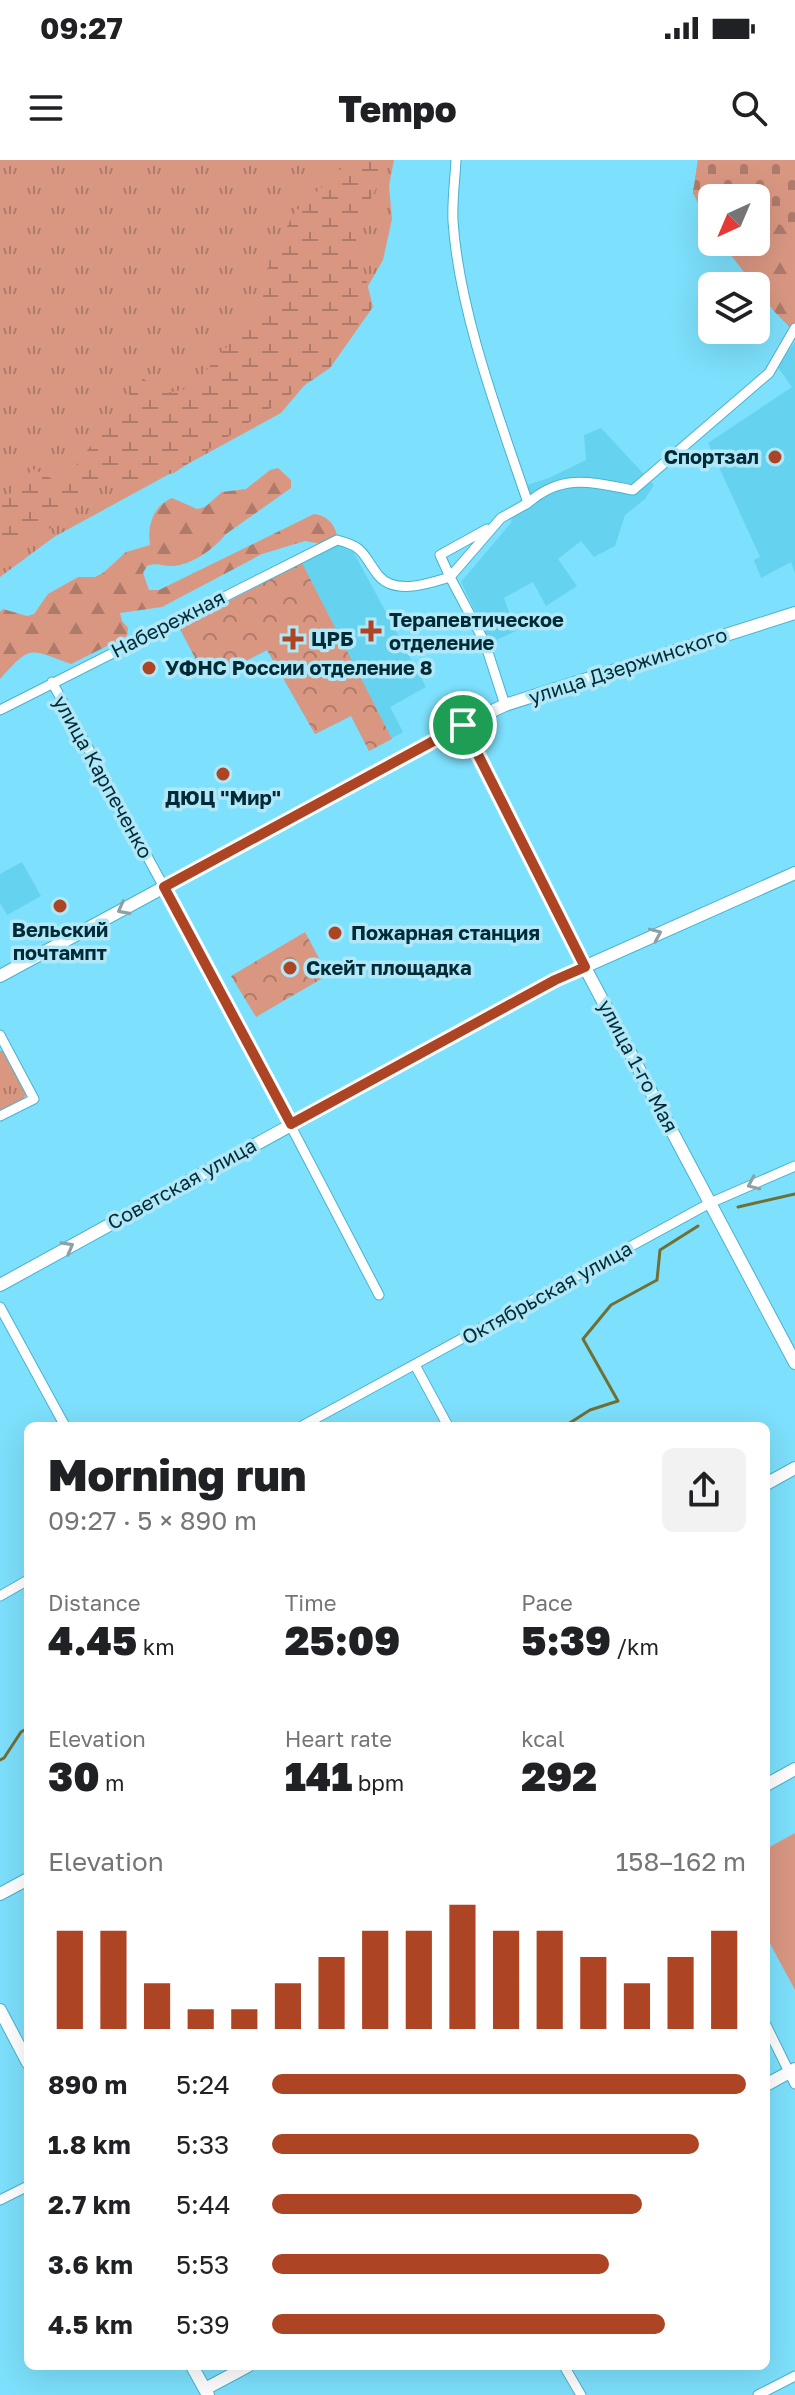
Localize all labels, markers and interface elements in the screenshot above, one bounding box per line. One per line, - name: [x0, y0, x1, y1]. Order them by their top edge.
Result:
- text: 09:27: [40, 10, 123, 46]
- icon: menu: [24, 86, 68, 130]
- icon: search: [727, 86, 771, 130]
- text: Tempo: [338, 87, 457, 130]
- north arrow: [698, 184, 770, 256]
- map controls: [698, 184, 770, 344]
- button: layers: [698, 272, 770, 344]
- place label: Спортзал: [664, 444, 759, 468]
- marker: Спортзал: [766, 448, 784, 466]
- street label: Набережная: [107, 584, 228, 662]
- place label: Терапевтическое отделение: [389, 607, 564, 654]
- marker: Терапевтическое отделение: [360, 620, 382, 642]
- street label: улица Дзержинского: [525, 622, 730, 709]
- place label: ЦРБ: [311, 626, 354, 650]
- marker: ЦРБ: [282, 628, 304, 650]
- place label: УФНС России отделение 8: [165, 655, 433, 679]
- marker: УФНС России отделение 8: [140, 659, 158, 677]
- street label: улица Карпеченко: [49, 691, 159, 862]
- pin: [429, 691, 497, 759]
- icon: arrive: [441, 703, 485, 747]
- marker: ДЮЦ "Мир": [214, 765, 232, 783]
- place label: ДЮЦ "Мир": [165, 785, 281, 809]
- marker: Вельский почтампт: [51, 897, 69, 915]
- one-way arrow: [117, 899, 132, 914]
- place label: Вельский почтампт: [12, 917, 108, 964]
- place label: Пожарная станция: [351, 920, 540, 944]
- marker: Пожарная станция: [326, 924, 344, 942]
- one-way arrow: [648, 928, 662, 944]
- place label: Скейт площадка: [306, 955, 472, 979]
- marker: Скейт площадка: [281, 959, 299, 977]
- street label: улица 1-го Мая: [594, 995, 684, 1136]
- street label: Советская улица: [103, 1132, 260, 1234]
- one-way arrow: [746, 1175, 761, 1191]
- street label: Октябрьская улица: [457, 1235, 636, 1349]
- one-way arrow: [59, 1241, 74, 1257]
- text: Morning run: [48, 1448, 306, 1501]
- button: share: [662, 1448, 746, 1532]
- text: 09:27 · 5 × 890 m: [48, 1505, 257, 1536]
- text: Distance: [48, 1589, 140, 1616]
- text: Time: [285, 1589, 336, 1616]
- text: Pace: [521, 1589, 573, 1616]
- text: 4.45: [48, 1616, 137, 1664]
- text: 25:09: [285, 1616, 400, 1664]
- text: 5:39: [521, 1616, 611, 1664]
- text: km: [137, 1633, 175, 1660]
- text: /km: [611, 1633, 659, 1660]
- text: Elevation: [48, 1725, 146, 1752]
- text: Heart rate: [285, 1725, 392, 1752]
- text: kcal: [521, 1725, 565, 1752]
- text: 30: [48, 1752, 100, 1800]
- text: 141: [285, 1752, 352, 1800]
- text: 292: [521, 1752, 597, 1800]
- text: m: [100, 1769, 125, 1796]
- text: bpm: [352, 1769, 404, 1796]
- text: Elevation: [48, 1846, 164, 1877]
- text: 158–162 m: [616, 1846, 746, 1877]
- text: 890 m: [48, 2069, 127, 2100]
- text: 5:24: [176, 2069, 230, 2100]
- text: 1.8 km: [48, 2129, 131, 2160]
- text: 5:33: [176, 2129, 229, 2160]
- text: 2.7 km: [48, 2189, 131, 2220]
- text: 5:44: [176, 2189, 231, 2220]
- text: 3.6 km: [48, 2249, 133, 2280]
- text: 5:53: [176, 2249, 229, 2280]
- text: 4.5 km: [48, 2309, 133, 2340]
- text: 5:39: [176, 2309, 230, 2340]

